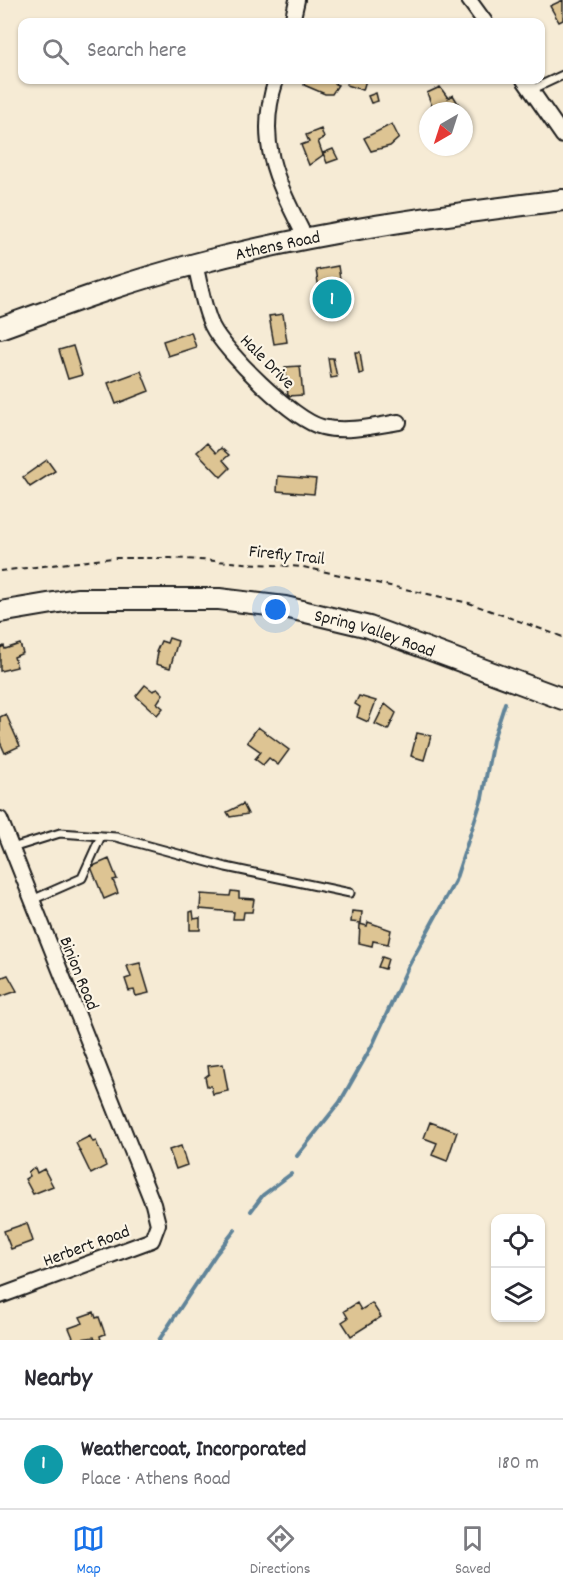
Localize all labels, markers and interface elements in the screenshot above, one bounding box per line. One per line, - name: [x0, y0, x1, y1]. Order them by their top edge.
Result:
- search box: [18, 18, 545, 84]
- icon: search: [39, 35, 72, 68]
- text: Search here: [87, 36, 186, 67]
- north arrow: [419, 102, 473, 156]
- street label: Athens Road: [233, 226, 323, 268]
- pin: 1: [312, 276, 352, 322]
- street label: Hale Drive: [233, 330, 299, 396]
- street label: Firefly Trail: [248, 540, 327, 573]
- your location: [261, 595, 290, 624]
- street label: Spring Valley Road: [311, 604, 438, 665]
- street label: Binion Road: [52, 933, 104, 1015]
- map controls: [491, 1214, 545, 1322]
- button: locate: [491, 1214, 545, 1268]
- street label: Herbert Road: [40, 1220, 134, 1275]
- button: layers: [491, 1268, 545, 1322]
- text: Nearby: [24, 1361, 92, 1398]
- text: Weathercoat, Incorporated: [81, 1435, 306, 1466]
- text: 1: [41, 1450, 46, 1478]
- text: 180 m: [497, 1450, 539, 1478]
- text: Place · Athens Road: [81, 1466, 231, 1494]
- tab: Map: [72, 1522, 105, 1581]
- tab: Directions: [250, 1522, 310, 1581]
- tab: Saved: [455, 1522, 491, 1581]

